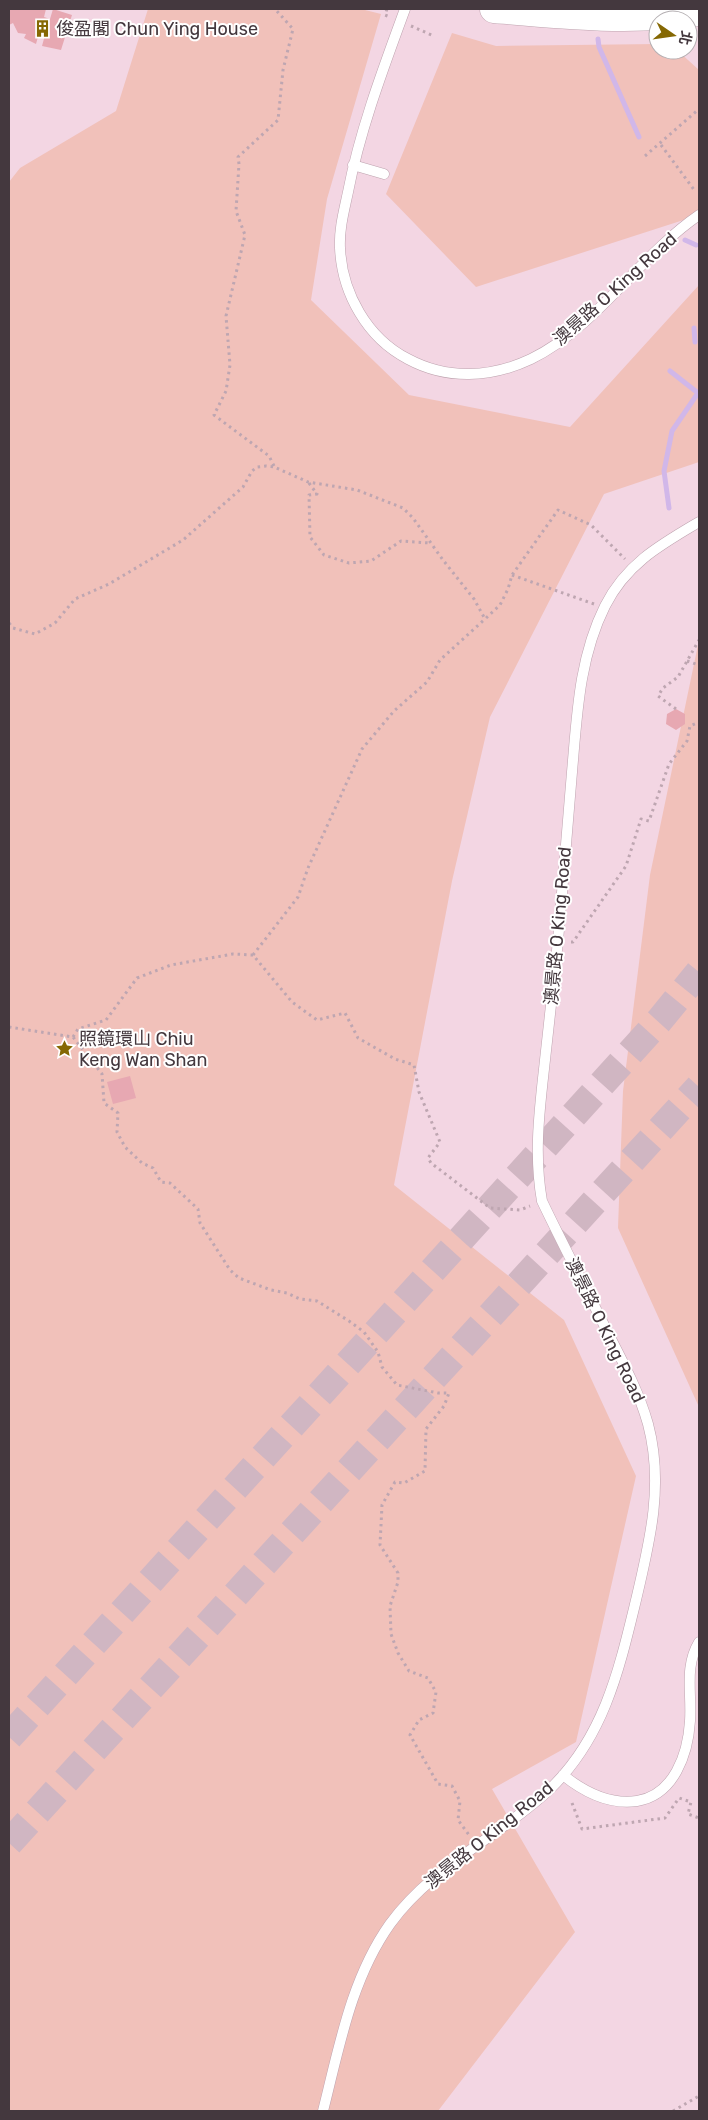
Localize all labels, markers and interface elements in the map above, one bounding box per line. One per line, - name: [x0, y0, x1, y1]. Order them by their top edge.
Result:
- north arrow: [648, 10, 698, 60]
- place label: 俊盈閣 Chun Ying House: [56, 18, 258, 40]
- building icon: 俊盈閣 Chun Ying House: [32, 19, 52, 39]
- text: 北: [675, 29, 695, 47]
- street label: 澳景路 O King Road: [549, 228, 681, 350]
- street label: 澳景路 O King Road: [540, 846, 576, 1006]
- place label: 照鏡環山 Chiu Keng Wan Shan: [79, 1028, 207, 1071]
- place icon: 照鏡環山 Chiu Keng Wan Shan: [55, 1039, 75, 1059]
- street label: 澳景路 O King Road: [560, 1254, 650, 1406]
- street label: 澳景路 O King Road: [420, 1776, 558, 1894]

